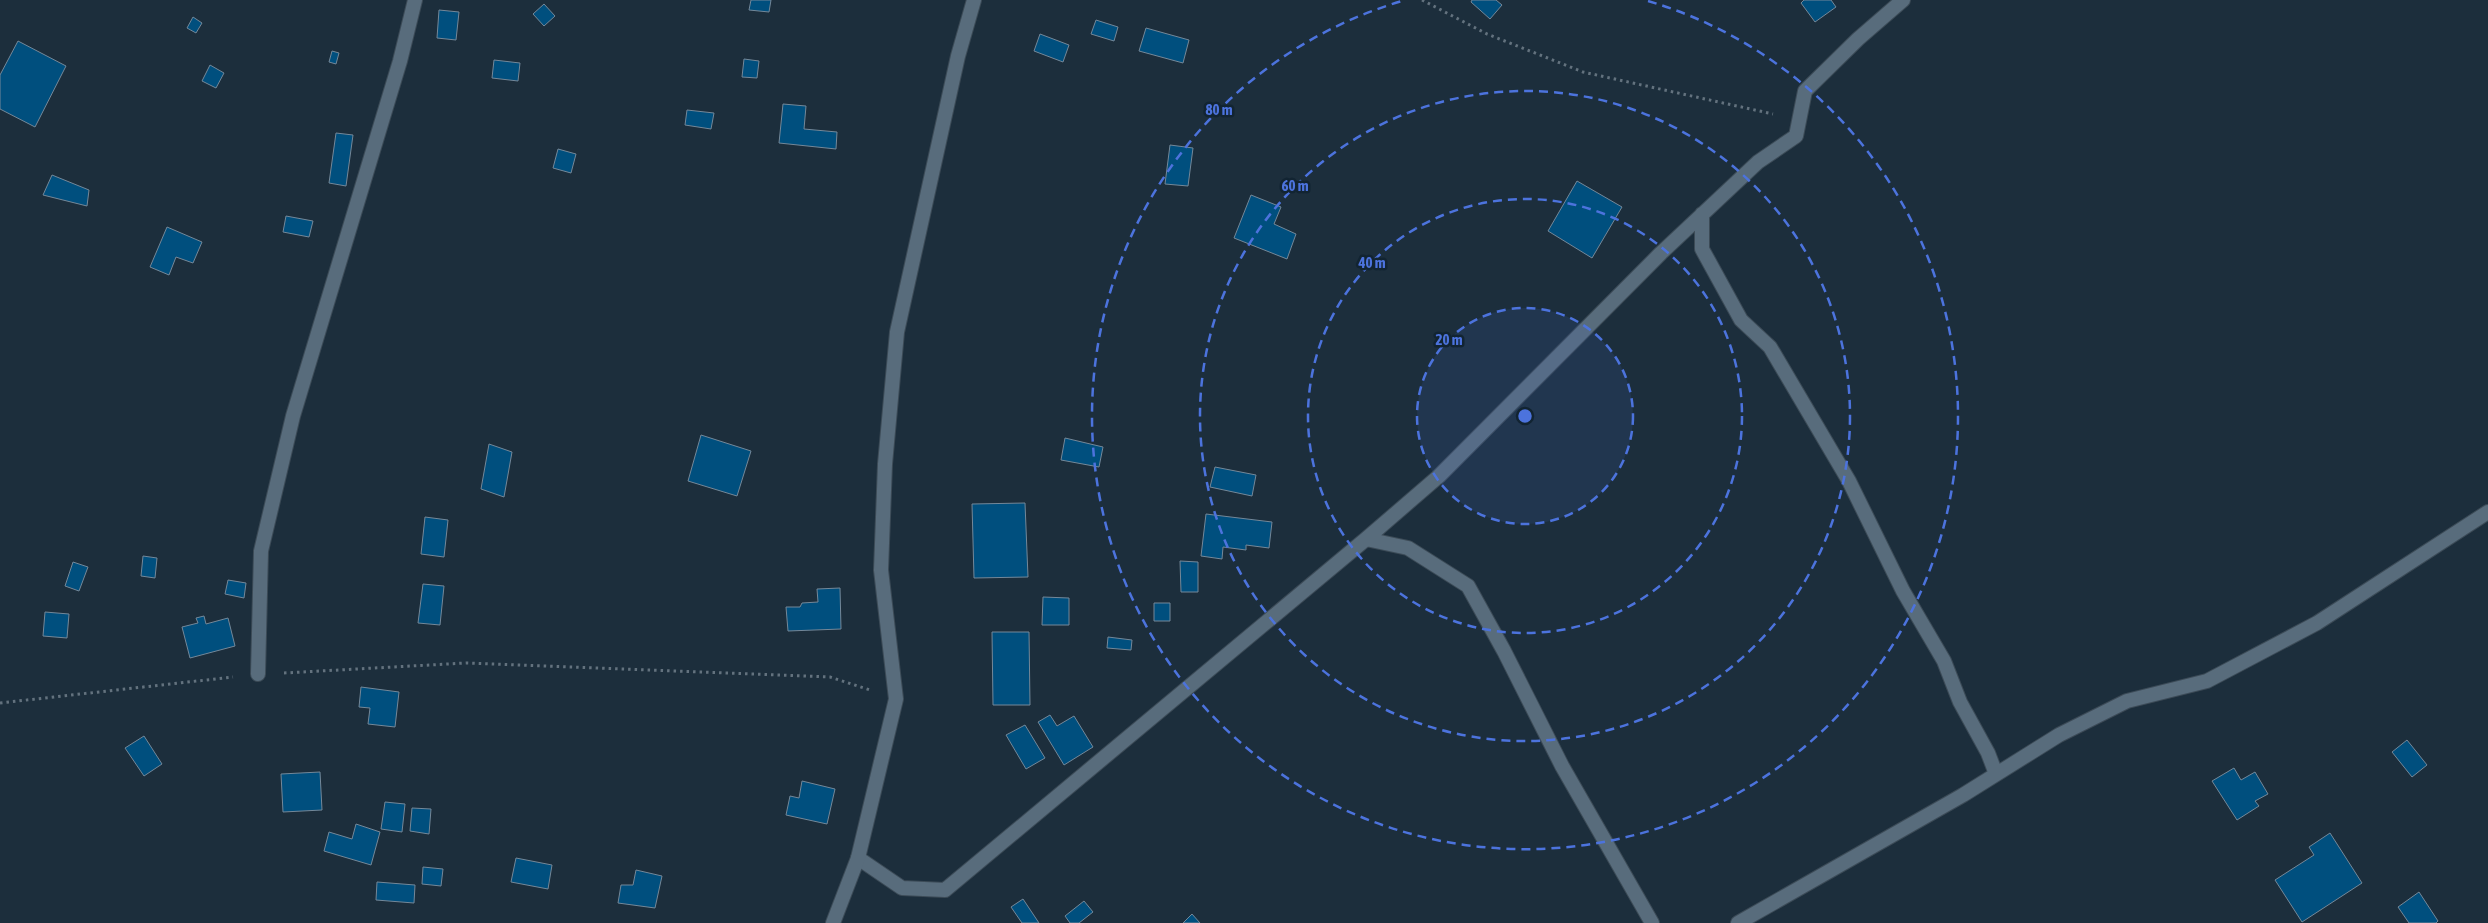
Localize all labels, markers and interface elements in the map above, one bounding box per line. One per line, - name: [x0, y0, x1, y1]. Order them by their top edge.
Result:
- text: 80 m: [1206, 101, 1233, 118]
- text: 60 m: [1282, 177, 1309, 194]
- text: 40 m: [1358, 254, 1386, 271]
- text: 20 m: [1436, 331, 1463, 348]
- centre of rings: [1516, 407, 1534, 425]

